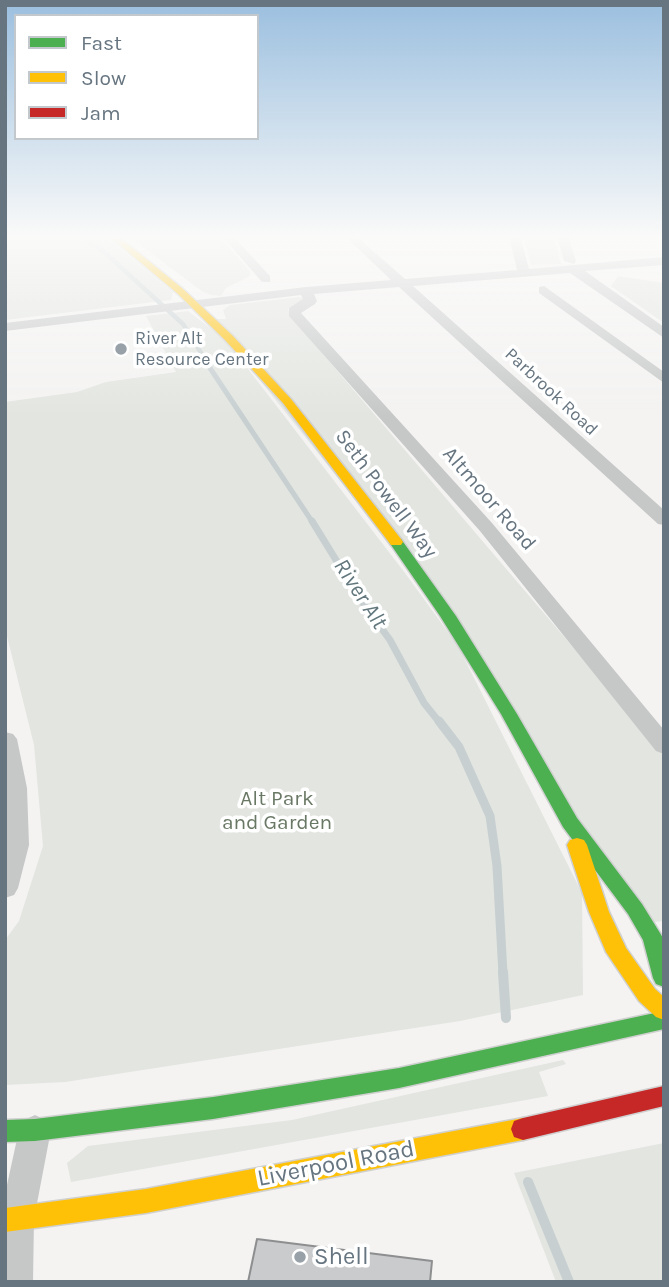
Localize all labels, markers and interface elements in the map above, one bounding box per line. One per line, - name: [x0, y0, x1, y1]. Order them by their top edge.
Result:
- legend: [14, 14, 259, 140]
- text: Fast: [81, 31, 122, 55]
- text: Slow: [81, 66, 126, 90]
- text: Jam: [81, 101, 121, 125]
- place label: River Alt Resource Center: [135, 328, 268, 370]
- marker: River Alt Resource Center: [113, 341, 129, 357]
- street label: Parbrook Road: [500, 343, 602, 441]
- street label: Seth Powell Way: [330, 425, 442, 563]
- street label: Altmoor Road: [437, 442, 541, 556]
- water label: River Alt: [327, 554, 393, 634]
- park label: Alt Park and Garden: [222, 786, 332, 836]
- street label: Liverpool Road: [255, 1135, 417, 1193]
- place label: Shell: [314, 1243, 369, 1271]
- marker: Shell: [292, 1249, 308, 1265]

